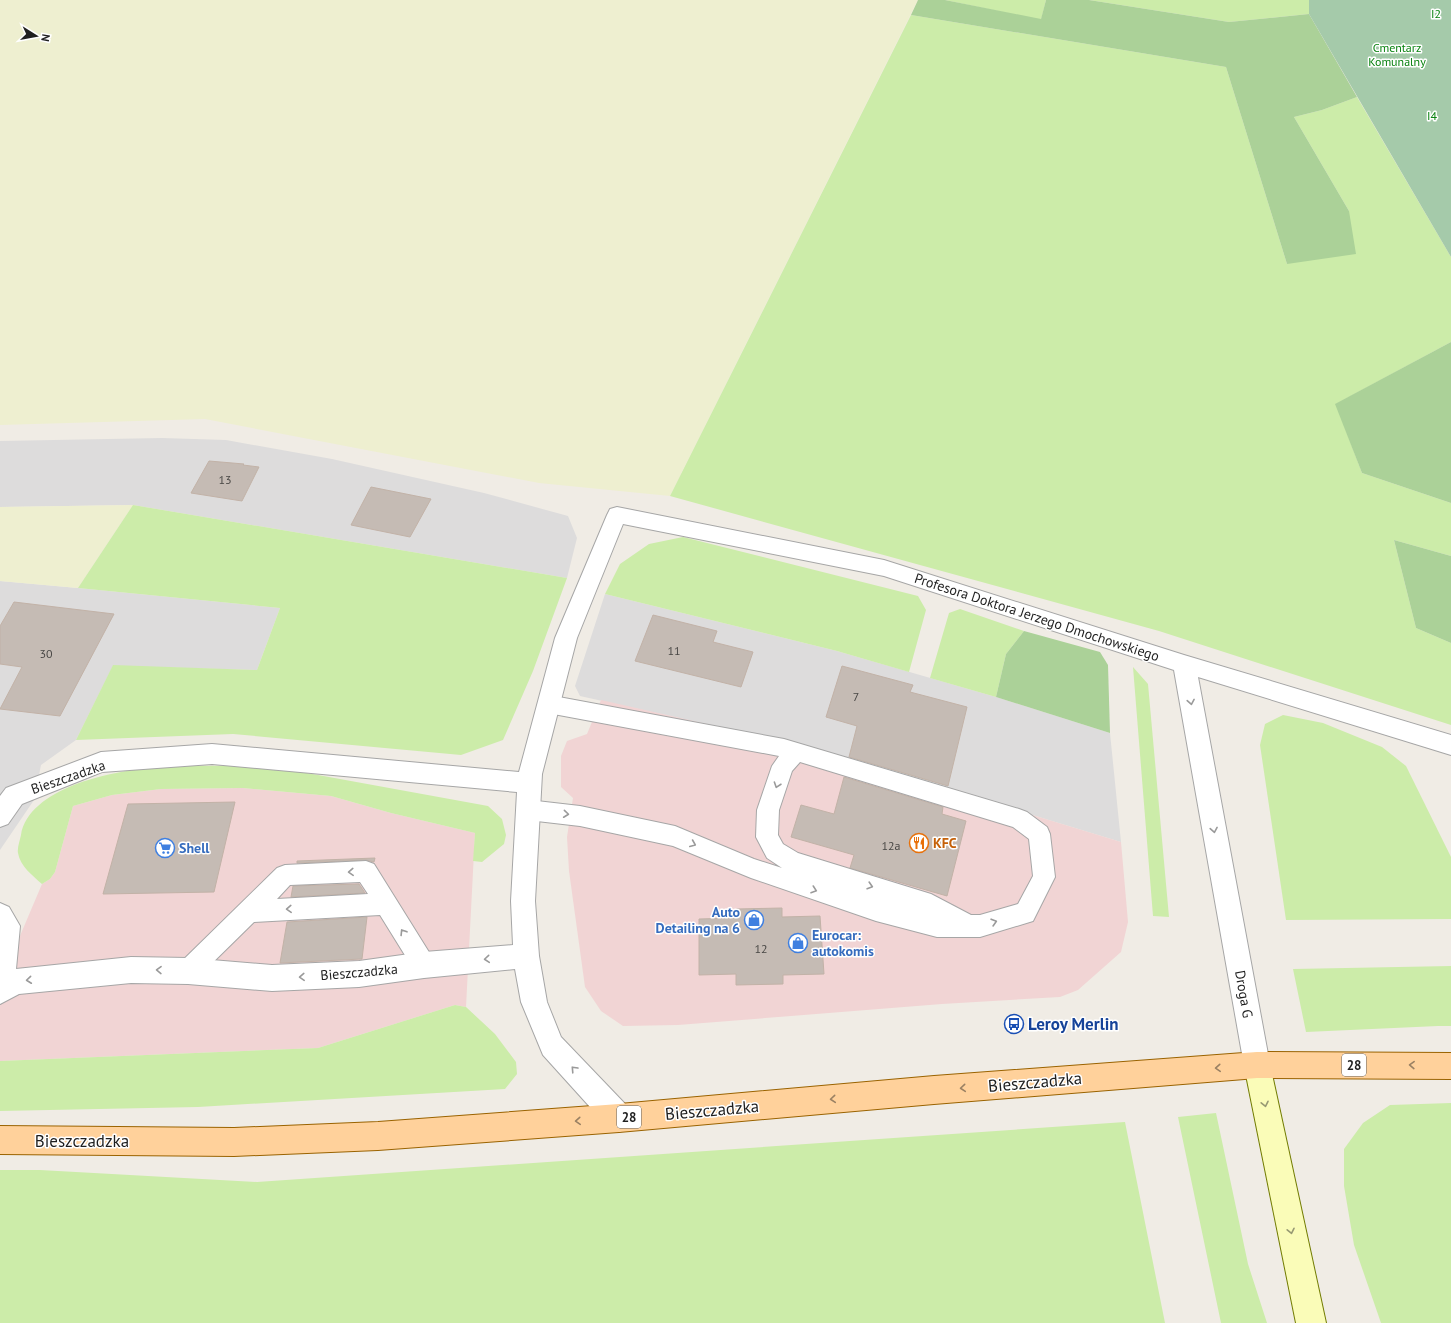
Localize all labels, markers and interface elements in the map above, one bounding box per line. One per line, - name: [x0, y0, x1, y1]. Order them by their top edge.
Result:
- park label: I2: [1431, 6, 1441, 21]
- north arrow: [16, 16, 56, 56]
- text: N: [38, 33, 53, 43]
- park label: Cmentarz Komunalny: [1368, 40, 1426, 69]
- park label: I4: [1427, 108, 1437, 123]
- house number: 13: [218, 472, 232, 487]
- street label: Profesora Doktora Jerzego Dmochowskiego: [912, 569, 1162, 665]
- house number: 11: [667, 643, 681, 658]
- house number: 30: [39, 646, 53, 661]
- house number: 7: [853, 689, 859, 704]
- one-way arrow: [1186, 699, 1194, 705]
- street label: Bieszczadzka: [28, 756, 108, 798]
- one-way arrow: [773, 781, 782, 788]
- one-way arrow: [563, 810, 570, 819]
- one-way arrow: [1209, 827, 1218, 833]
- restaurant icon: KFC: [908, 832, 930, 854]
- place label: KFC: [933, 834, 957, 852]
- supermarket icon: Shell: [154, 837, 176, 859]
- house number: 12a: [881, 838, 901, 853]
- place label: Shell: [179, 839, 210, 857]
- one-way arrow: [689, 839, 696, 847]
- one-way arrow: [348, 867, 354, 876]
- one-way arrow: [866, 881, 873, 890]
- one-way arrow: [811, 885, 818, 893]
- place label: Auto Detailing na 6: [656, 903, 740, 937]
- one-way arrow: [286, 905, 292, 913]
- shop icon: Auto Detailing na 6: [743, 909, 765, 931]
- one-way arrow: [990, 918, 997, 927]
- place label: Eurocar: autokomis: [812, 926, 874, 960]
- one-way arrow: [401, 929, 408, 936]
- shop icon: Eurocar: autokomis: [787, 932, 809, 954]
- house number: 12: [754, 941, 768, 956]
- one-way arrow: [484, 955, 490, 964]
- street label: Bieszczadzka: [320, 960, 399, 984]
- one-way arrow: [156, 966, 162, 975]
- street label: Droga G: [1231, 969, 1257, 1019]
- one-way arrow: [299, 972, 305, 981]
- one-way arrow: [26, 976, 32, 985]
- bus stop icon: Leroy Merlin: [1003, 1013, 1025, 1035]
- place label: Leroy Merlin: [1028, 1013, 1119, 1035]
- road number: 28: [1342, 1054, 1366, 1076]
- one-way arrow: [1409, 1061, 1415, 1069]
- one-way arrow: [1215, 1064, 1221, 1073]
- one-way arrow: [571, 1066, 578, 1074]
- street label: Bieszczadzka: [987, 1067, 1083, 1097]
- one-way arrow: [960, 1083, 966, 1092]
- street label: Bieszczadzka: [664, 1095, 760, 1125]
- one-way arrow: [830, 1095, 836, 1104]
- one-way arrow: [1260, 1100, 1268, 1107]
- road number: 28: [617, 1106, 641, 1128]
- one-way arrow: [575, 1117, 581, 1126]
- street label: Bieszczadzka: [35, 1130, 129, 1152]
- one-way arrow: [1287, 1228, 1295, 1234]

